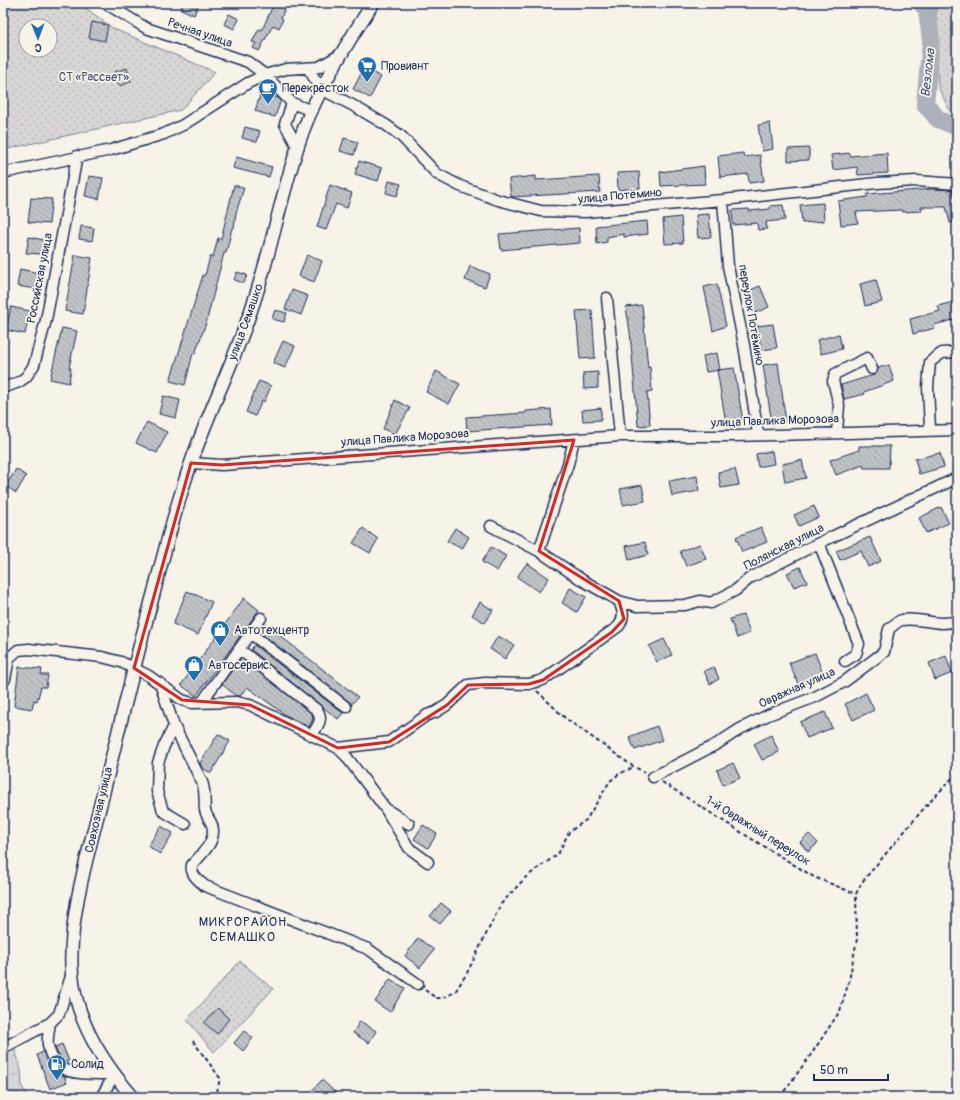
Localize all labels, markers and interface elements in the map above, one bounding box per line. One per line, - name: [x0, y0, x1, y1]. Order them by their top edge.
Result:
- street label: Речная улица: [166, 15, 235, 51]
- north arrow: [18, 18, 58, 58]
- text: С: [34, 41, 42, 54]
- water label: Везлома: [918, 47, 939, 98]
- supermarket icon: Провиант: [356, 55, 378, 83]
- place label: Провиант: [381, 59, 429, 74]
- park label: СТ «Рассвет»: [59, 70, 129, 85]
- cafe icon: Перекрёсток: [257, 77, 279, 105]
- place label: Перекрёсток: [282, 81, 350, 96]
- street label: улица Потёмино: [576, 185, 663, 207]
- street label: Российская улица: [24, 231, 56, 324]
- street label: переулок Потёмино: [735, 263, 767, 367]
- street label: улица Семашко: [225, 281, 267, 363]
- street label: улица Павлика Морозова: [710, 411, 840, 431]
- street label: улица Павлика Морозова: [340, 426, 470, 450]
- street label: Полянская улица: [742, 520, 827, 574]
- shop icon: Автотехцентр: [209, 619, 231, 647]
- place label: Автотехцентр: [234, 623, 310, 638]
- shop icon: Автосервис.: [183, 654, 205, 682]
- place label: Автосервис.: [208, 658, 272, 673]
- street label: Овражная улица: [756, 664, 838, 712]
- street label: Совхозная улица: [82, 765, 116, 854]
- street label: 1-й Овражный переулок: [703, 793, 813, 869]
- district label: МИКРОРАЙОН СЕМАШКО: [199, 914, 287, 945]
- fuel station icon: Солид: [46, 1053, 68, 1081]
- scale bar: [814, 1056, 888, 1082]
- place label: Солид: [71, 1057, 105, 1072]
- text: 50 m: [820, 1063, 848, 1078]

